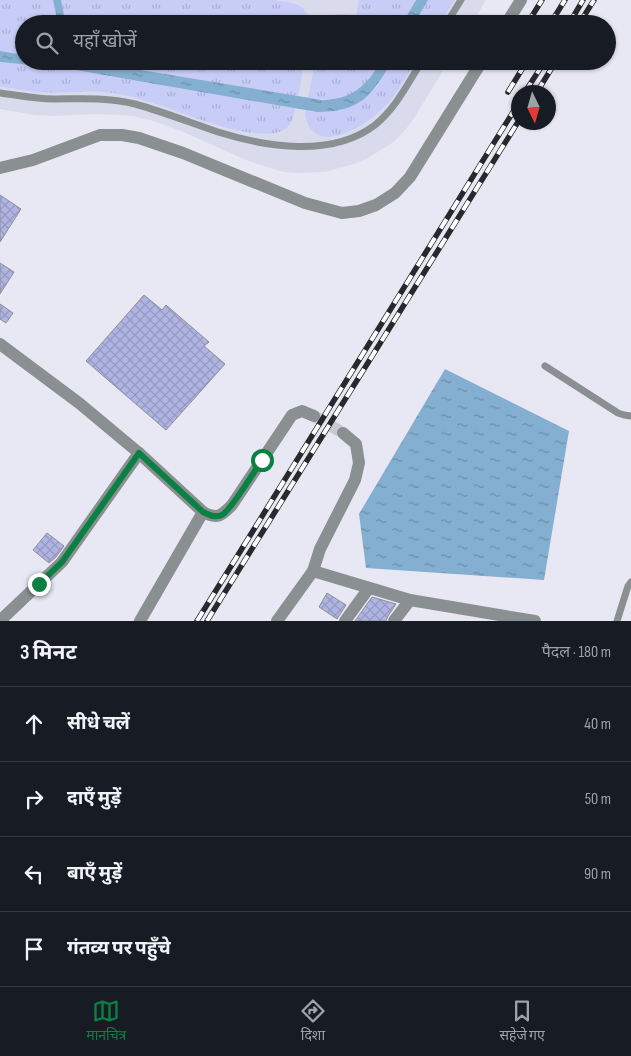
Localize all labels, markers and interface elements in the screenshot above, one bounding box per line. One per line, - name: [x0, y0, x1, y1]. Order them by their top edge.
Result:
- search box: [15, 15, 616, 70]
- icon: search: [33, 29, 61, 57]
- text: यहाँ खोजें: [73, 30, 137, 53]
- north arrow: [511, 85, 556, 130]
- route start: [251, 449, 274, 472]
- route end: [28, 573, 51, 596]
- text: 3 मिनट: [20, 640, 77, 665]
- text: पैदल · 180 m: [542, 643, 611, 662]
- icon: ahead: [20, 710, 48, 738]
- text: सीधे चलें: [67, 712, 130, 735]
- text: 40 m: [584, 715, 611, 734]
- icon: right: [20, 785, 48, 813]
- text: दाएँ मुड़ें: [67, 787, 121, 810]
- text: 50 m: [585, 790, 611, 809]
- icon: left: [20, 860, 48, 888]
- text: बाएँ मुड़ें: [67, 862, 122, 885]
- text: 90 m: [584, 865, 611, 884]
- icon: arrive: [20, 935, 48, 963]
- text: गंतव्य पर पहुँचे: [67, 937, 171, 960]
- tab: मानचित्र: [86, 997, 126, 1046]
- tab: दिशा: [299, 997, 327, 1046]
- tab: सहेजे गए: [500, 997, 545, 1046]

